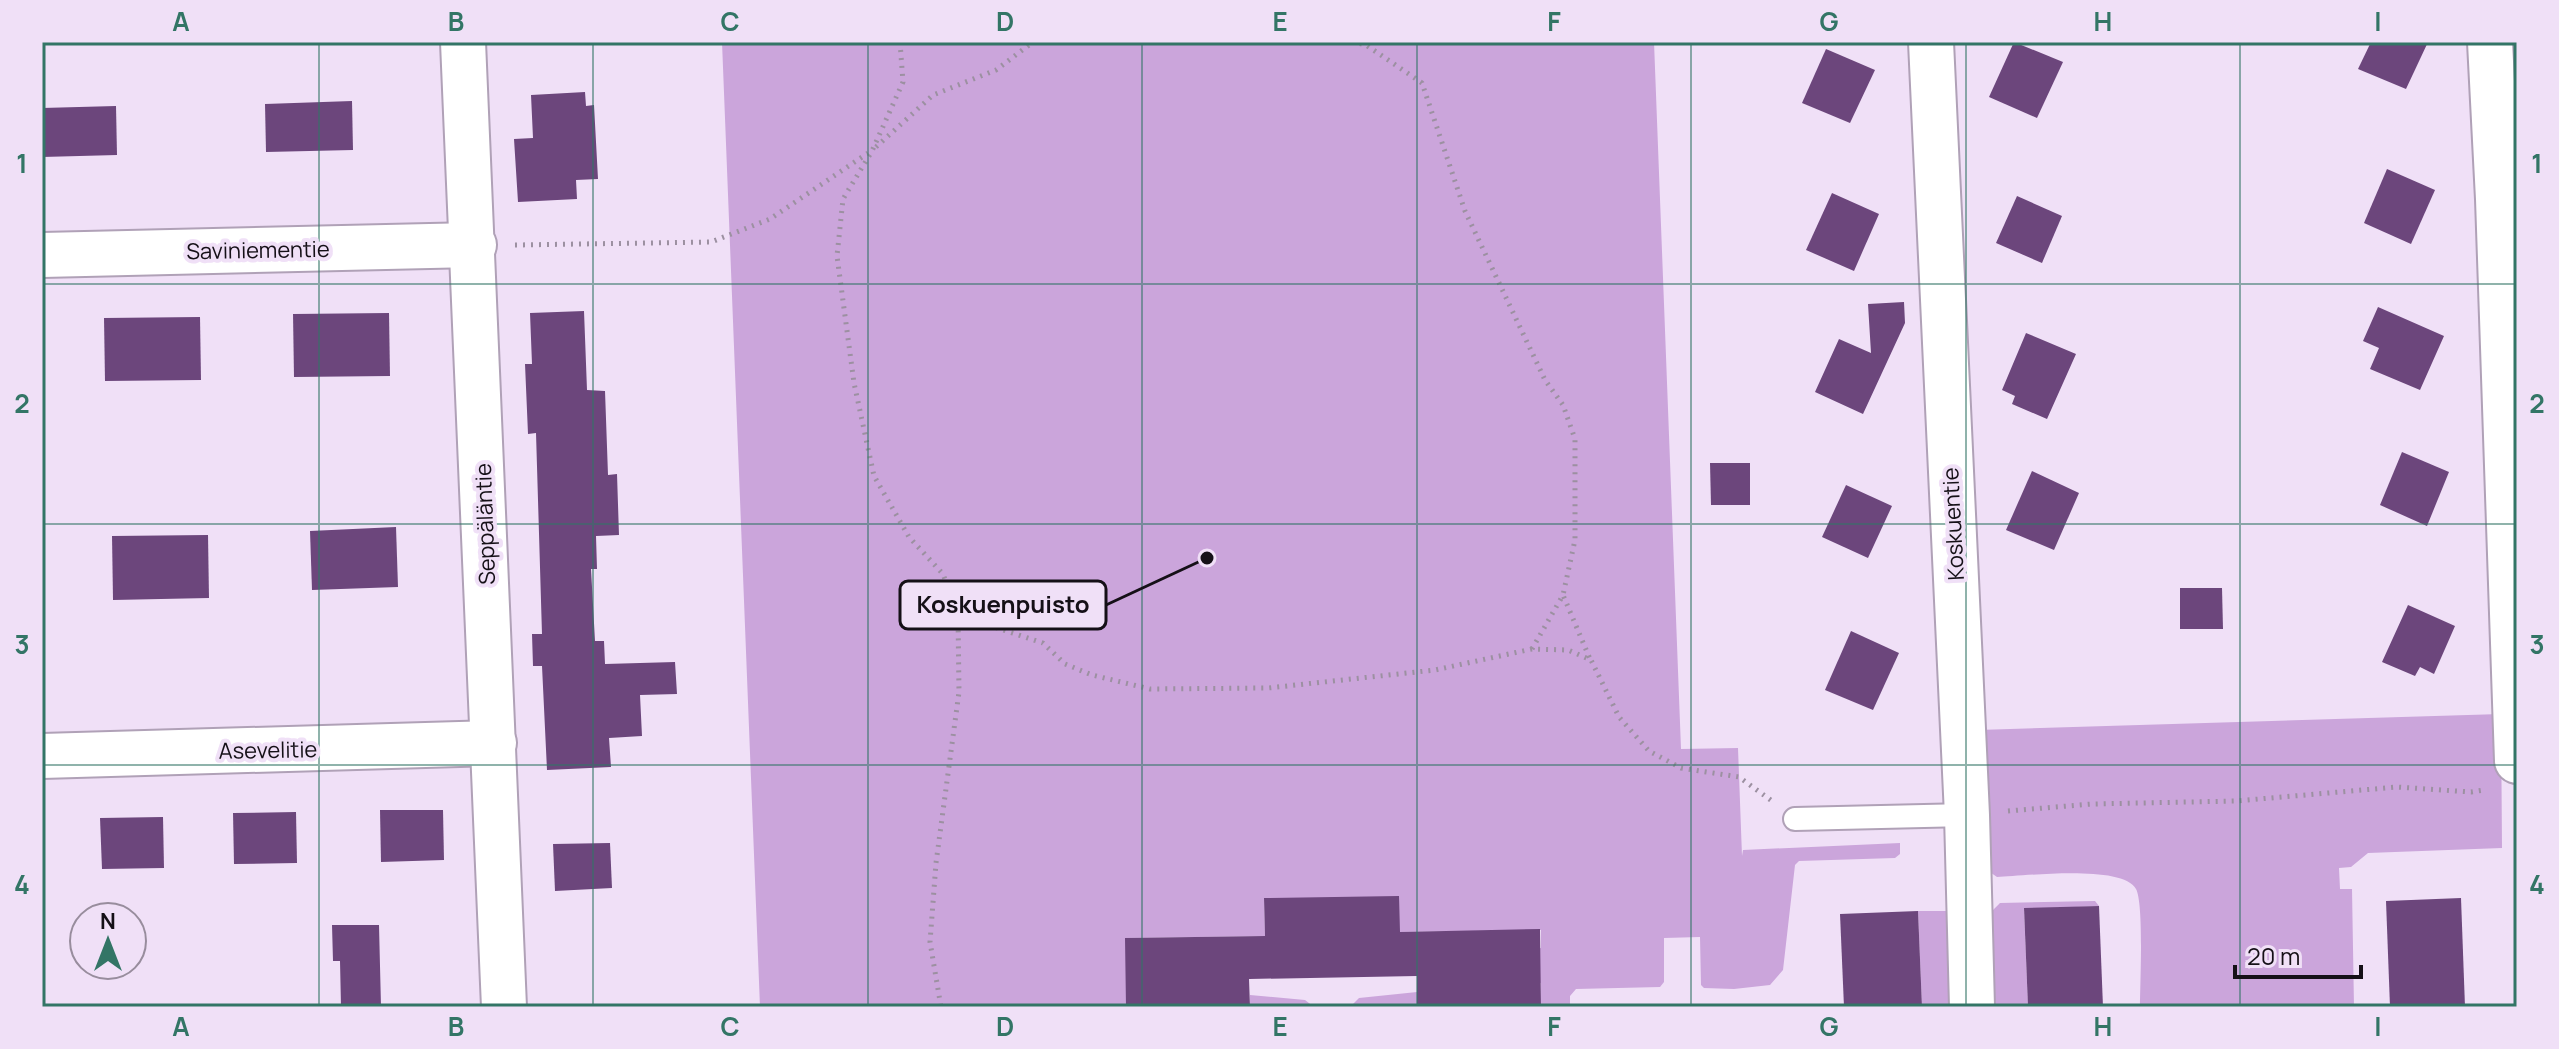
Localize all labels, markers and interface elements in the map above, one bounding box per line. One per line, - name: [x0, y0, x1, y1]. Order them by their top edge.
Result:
- text: A: [172, 3, 190, 39]
- text: B: [448, 3, 464, 39]
- text: C: [720, 3, 740, 39]
- text: D: [996, 3, 1014, 39]
- text: E: [1272, 3, 1288, 39]
- text: F: [1547, 3, 1561, 39]
- text: G: [1819, 3, 1839, 39]
- text: H: [2094, 3, 2112, 39]
- text: I: [2374, 3, 2382, 39]
- text: 1: [16, 145, 28, 181]
- text: 1: [2531, 145, 2543, 181]
- street label: Saviniementie: [186, 234, 330, 266]
- text: 2: [14, 385, 30, 421]
- text: 2: [2529, 385, 2545, 421]
- street label: Seppäläntie: [468, 463, 502, 585]
- street label: Koskuentie: [1935, 467, 1971, 581]
- callout: Koskuenpuisto: [900, 581, 1106, 629]
- text: Koskuenpuisto: [916, 587, 1090, 620]
- text: 3: [14, 626, 30, 662]
- text: 3: [2529, 626, 2545, 662]
- street label: Asevelitie: [218, 734, 318, 766]
- text: 4: [14, 866, 30, 902]
- text: 4: [2529, 866, 2545, 902]
- north arrow: [68, 901, 148, 981]
- text: N: [100, 906, 116, 936]
- scale bar: [2235, 929, 2361, 979]
- text: 20 m: [2247, 939, 2300, 972]
- text: A: [172, 1008, 190, 1044]
- text: B: [448, 1008, 464, 1044]
- text: C: [720, 1008, 740, 1044]
- text: D: [996, 1008, 1014, 1044]
- text: E: [1272, 1008, 1288, 1044]
- text: F: [1547, 1008, 1561, 1044]
- text: G: [1819, 1008, 1839, 1044]
- text: H: [2094, 1008, 2112, 1044]
- text: I: [2374, 1008, 2382, 1044]

